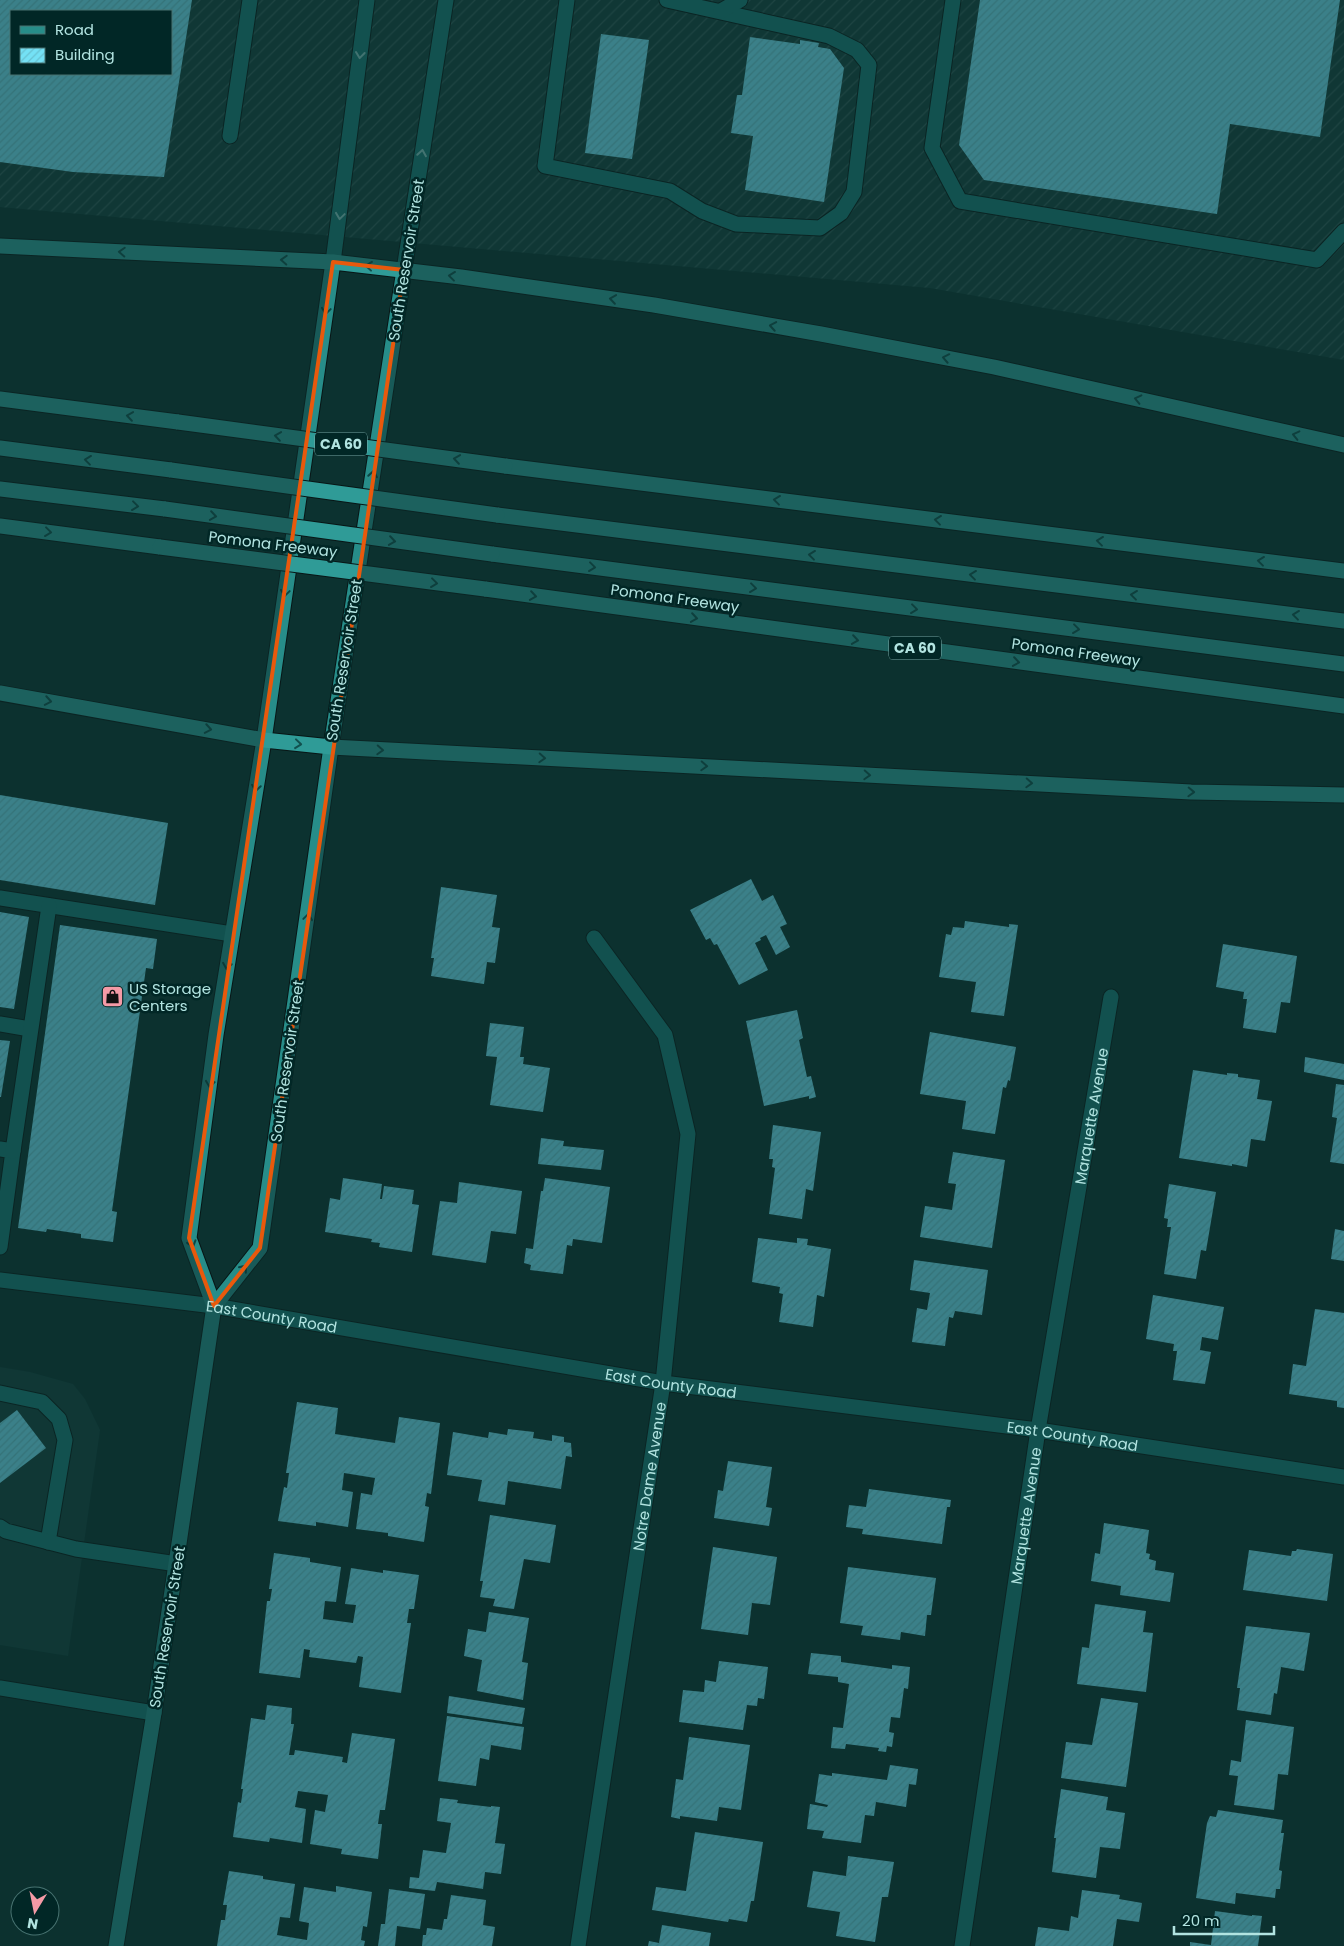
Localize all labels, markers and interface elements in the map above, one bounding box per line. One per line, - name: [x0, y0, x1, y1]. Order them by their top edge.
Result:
- legend: [10, 10, 172, 75]
- text: Road: [55, 19, 94, 40]
- text: Building: [55, 44, 115, 65]
- one-way arrow: [355, 51, 366, 59]
- one-way arrow: [417, 149, 427, 157]
- street label: South Reservoir Street: [383, 178, 429, 342]
- one-way arrow: [335, 212, 345, 221]
- one-way arrow: [118, 246, 126, 257]
- one-way arrow: [280, 254, 288, 265]
- one-way arrow: [364, 261, 372, 272]
- one-way arrow: [447, 271, 455, 282]
- one-way arrow: [608, 295, 617, 305]
- one-way arrow: [321, 307, 332, 315]
- one-way arrow: [769, 321, 777, 331]
- one-way arrow: [941, 354, 950, 364]
- one-way arrow: [1133, 395, 1142, 405]
- one-way arrow: [125, 411, 133, 422]
- one-way arrow: [1292, 430, 1301, 441]
- one-way arrow: [274, 431, 282, 442]
- road number: CA 60: [315, 432, 367, 456]
- one-way arrow: [84, 455, 93, 465]
- one-way arrow: [452, 455, 461, 465]
- one-way arrow: [367, 470, 377, 479]
- one-way arrow: [773, 495, 781, 506]
- one-way arrow: [132, 500, 140, 511]
- one-way arrow: [210, 510, 218, 521]
- one-way arrow: [934, 515, 942, 526]
- one-way arrow: [45, 526, 53, 537]
- street label: Pomona Freeway: [207, 526, 339, 562]
- one-way arrow: [387, 535, 396, 545]
- one-way arrow: [1095, 536, 1104, 546]
- one-way arrow: [808, 550, 816, 560]
- one-way arrow: [1257, 556, 1265, 566]
- one-way arrow: [588, 561, 596, 572]
- one-way arrow: [969, 570, 977, 581]
- one-way arrow: [430, 577, 438, 588]
- street label: South Reservoir Street: [321, 578, 367, 742]
- street label: Pomona Freeway: [609, 579, 741, 618]
- one-way arrow: [750, 582, 758, 593]
- one-way arrow: [280, 589, 291, 597]
- one-way arrow: [530, 590, 538, 601]
- one-way arrow: [1130, 590, 1138, 601]
- one-way arrow: [911, 603, 919, 614]
- one-way arrow: [1291, 610, 1299, 621]
- one-way arrow: [691, 612, 699, 623]
- one-way arrow: [1072, 623, 1080, 634]
- street label: Pomona Freeway: [1010, 633, 1142, 672]
- one-way arrow: [852, 634, 860, 645]
- road number: CA 60: [889, 636, 941, 660]
- one-way arrow: [1013, 656, 1021, 667]
- one-way arrow: [44, 696, 52, 706]
- one-way arrow: [204, 724, 212, 734]
- one-way arrow: [294, 738, 302, 749]
- one-way arrow: [376, 744, 384, 755]
- one-way arrow: [538, 752, 546, 763]
- one-way arrow: [701, 761, 709, 772]
- one-way arrow: [863, 769, 871, 780]
- one-way arrow: [1025, 778, 1033, 789]
- one-way arrow: [252, 784, 262, 793]
- one-way arrow: [1188, 786, 1196, 797]
- one-way arrow: [302, 913, 312, 922]
- one-way arrow: [223, 962, 233, 970]
- place label: US Storage Centers: [129, 978, 211, 1016]
- street label: South Reservoir Street: [265, 979, 309, 1143]
- shop icon: US Storage Centers: [101, 985, 125, 1009]
- street label: Marquette Avenue: [1069, 1046, 1113, 1186]
- one-way arrow: [205, 1079, 215, 1088]
- one-way arrow: [186, 1240, 196, 1248]
- one-way arrow: [239, 1265, 247, 1274]
- street label: East County Road: [205, 1295, 339, 1337]
- street label: East County Road: [604, 1363, 738, 1403]
- street label: Notre Dame Avenue: [627, 1400, 671, 1552]
- street label: East County Road: [1006, 1416, 1140, 1456]
- street label: Marquette Avenue: [1005, 1446, 1046, 1586]
- street label: South Reservoir Street: [144, 1545, 190, 1709]
- north arrow: [10, 1886, 60, 1936]
- scale bar: [1174, 1904, 1274, 1936]
- text: 20 m: [1182, 1910, 1220, 1931]
- text: N: [26, 1913, 40, 1935]

